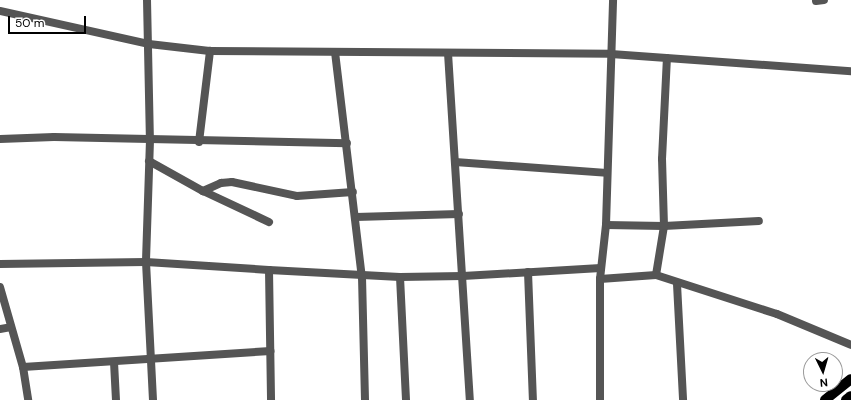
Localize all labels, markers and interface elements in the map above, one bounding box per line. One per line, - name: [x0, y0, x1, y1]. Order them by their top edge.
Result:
- scale bar: [10, 8, 88, 34]
- text: 50 m: [15, 15, 44, 31]
- north arrow: [803, 352, 843, 392]
- text: N: [819, 376, 829, 390]

